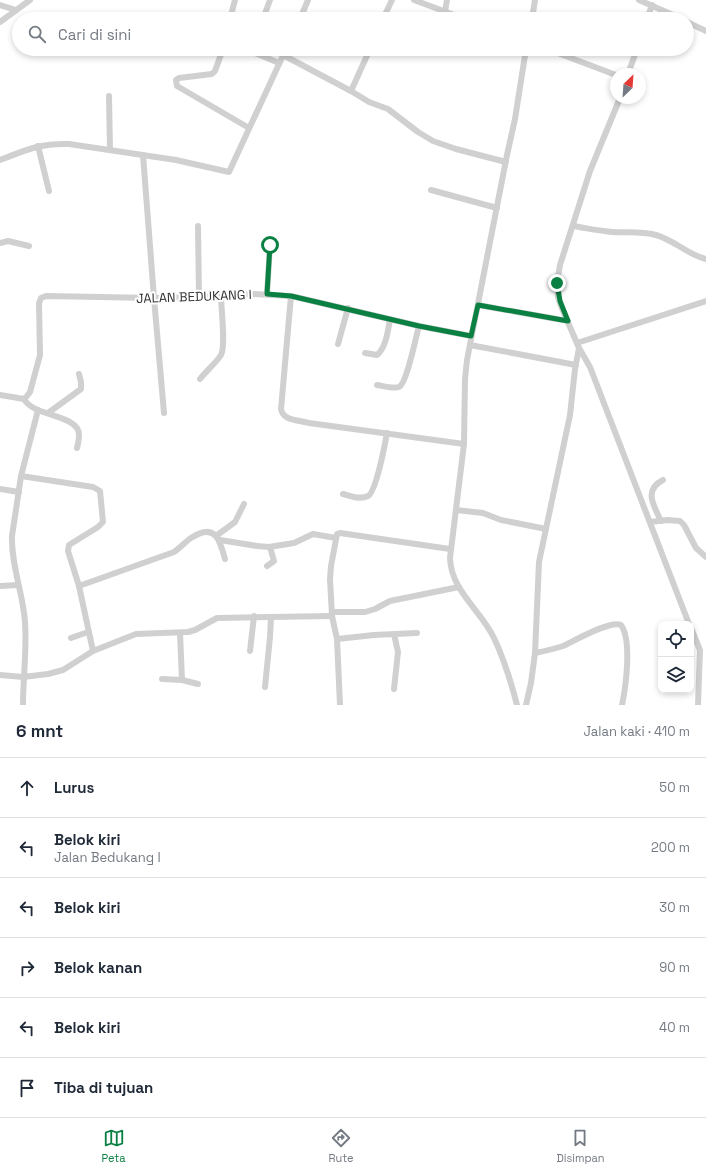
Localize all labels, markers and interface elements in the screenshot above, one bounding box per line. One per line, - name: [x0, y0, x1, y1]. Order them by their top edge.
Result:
- search box: [12, 12, 694, 56]
- icon: search: [26, 23, 48, 45]
- text: Cari di sini: [58, 25, 131, 44]
- north arrow: [610, 68, 646, 104]
- route start: [261, 236, 279, 254]
- route end: [548, 274, 566, 292]
- street label: JALAN BEDUKANG I: [136, 286, 252, 307]
- map controls: [658, 621, 694, 693]
- button: locate: [658, 621, 694, 657]
- button: layers: [658, 657, 694, 693]
- text: 6 mnt: [16, 720, 63, 742]
- text: Jalan kaki · 410 m: [583, 723, 690, 740]
- icon: ahead: [16, 777, 38, 799]
- text: Lurus: [54, 778, 94, 797]
- text: 50 m: [659, 779, 690, 796]
- text: Belok kiri: [54, 830, 120, 849]
- icon: left: [16, 837, 38, 859]
- text: 200 m: [651, 839, 690, 856]
- text: Jalan Bedukang I: [54, 849, 161, 866]
- icon: left: [16, 897, 38, 919]
- text: Belok kiri: [54, 898, 120, 917]
- text: 30 m: [659, 899, 690, 916]
- icon: right: [16, 957, 38, 979]
- text: Belok kanan: [54, 958, 142, 977]
- text: 90 m: [659, 959, 690, 976]
- icon: left: [16, 1017, 38, 1039]
- text: Belok kiri: [54, 1018, 120, 1037]
- text: 40 m: [659, 1019, 690, 1036]
- icon: arrive: [16, 1077, 38, 1099]
- text: Tiba di tujuan: [54, 1078, 153, 1097]
- tab: Peta: [101, 1127, 126, 1165]
- tab: Rute: [328, 1127, 354, 1165]
- tab: Disimpan: [556, 1127, 605, 1165]

